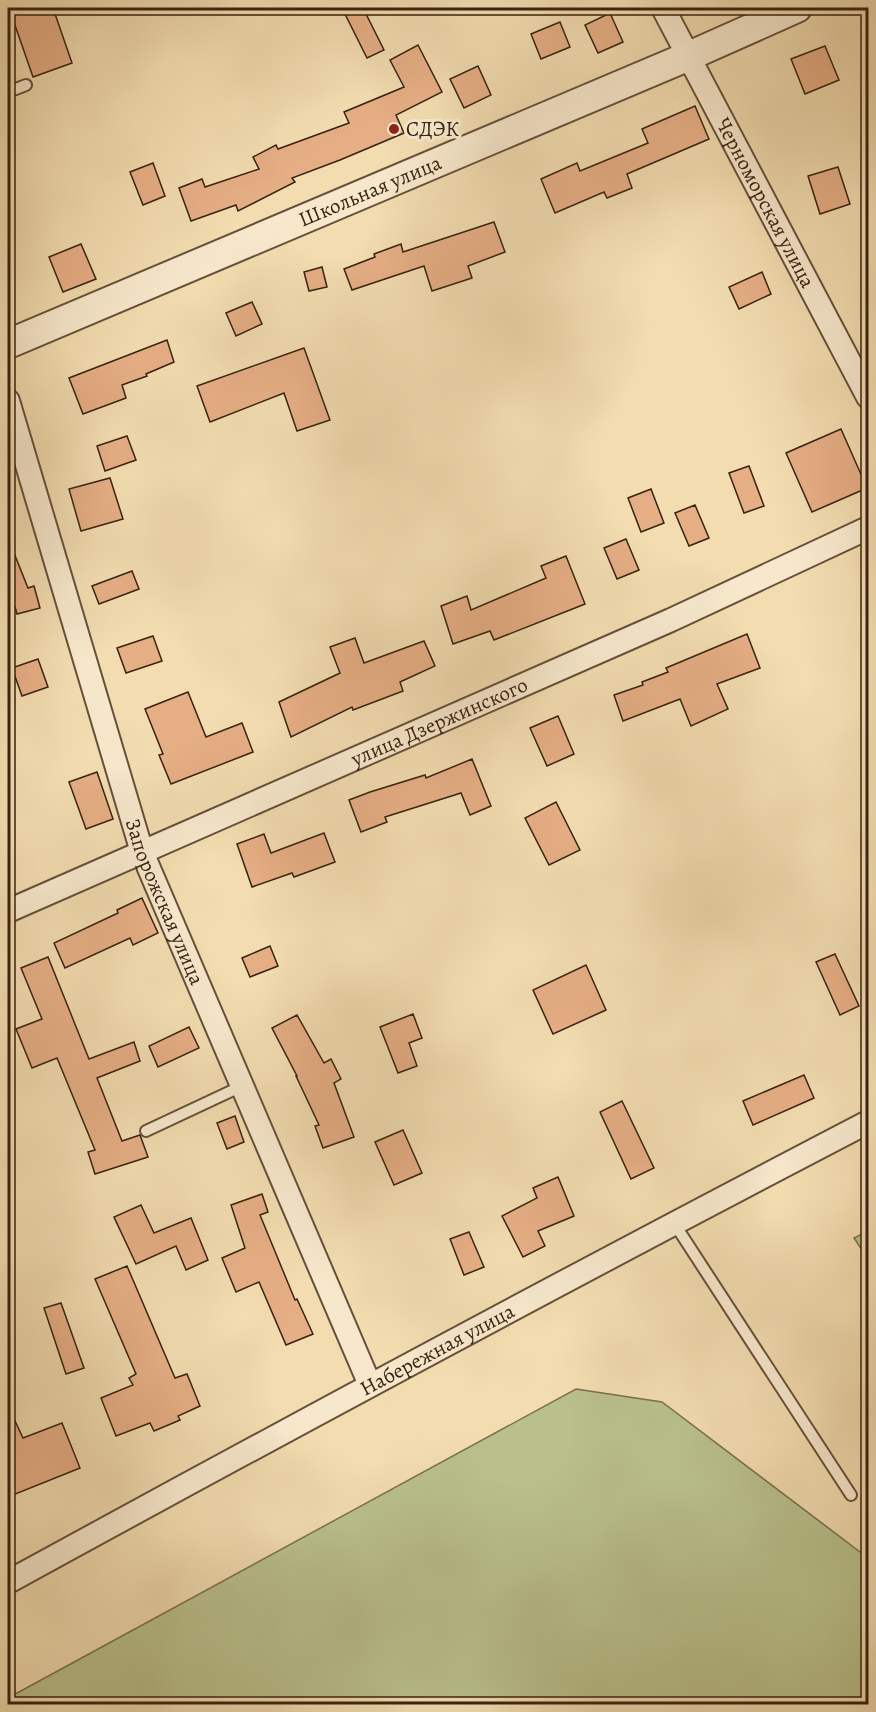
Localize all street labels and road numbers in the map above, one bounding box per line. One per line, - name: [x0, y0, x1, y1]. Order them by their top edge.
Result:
- street label: Черноморская улица: [709, 113, 822, 293]
- street label: Школьная улица: [294, 148, 446, 234]
- street label: улица Дзержинского: [346, 671, 532, 773]
- street label: Запорожская улица: [119, 815, 211, 989]
- street label: Набережная улица: [355, 1297, 520, 1403]

